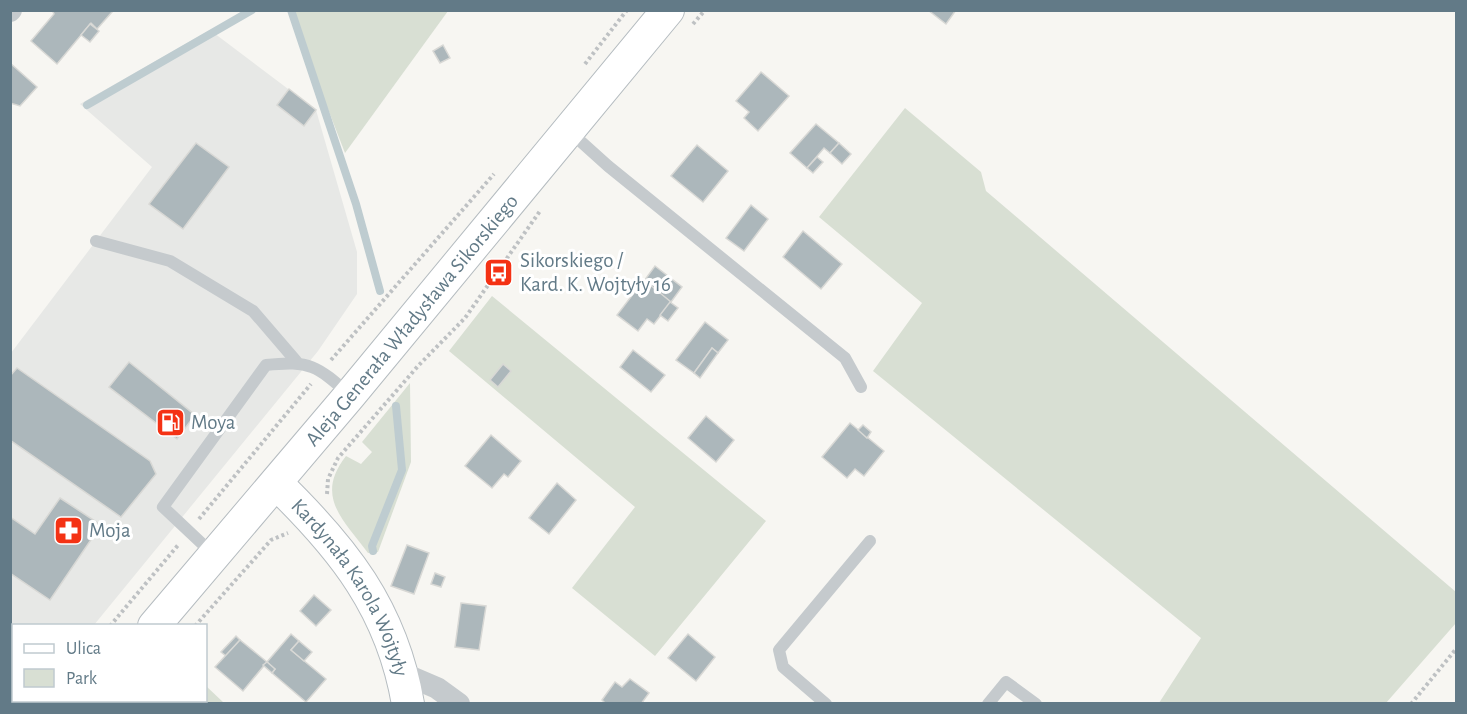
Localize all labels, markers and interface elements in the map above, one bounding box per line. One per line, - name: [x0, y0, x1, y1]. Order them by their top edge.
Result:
- street label: Aleja Generała Władysława Sikorskiego: [301, 190, 522, 450]
- place label: Sikorskiego / Kard. K. Wojtyły 16: [520, 250, 671, 295]
- bus stop icon: Sikorskiego / Kard. K. Wojtyły 16: [483, 256, 515, 288]
- fuel station icon: Moya: [154, 406, 186, 438]
- place label: Moya: [191, 412, 236, 433]
- street label: Kardynała Karola Wojtyły: [287, 495, 412, 678]
- pharmacy icon: Moja: [52, 514, 84, 546]
- place label: Moja: [89, 520, 131, 541]
- legend: [12, 624, 207, 702]
- text: Ulica: [66, 640, 101, 658]
- text: Park: [66, 670, 98, 688]

